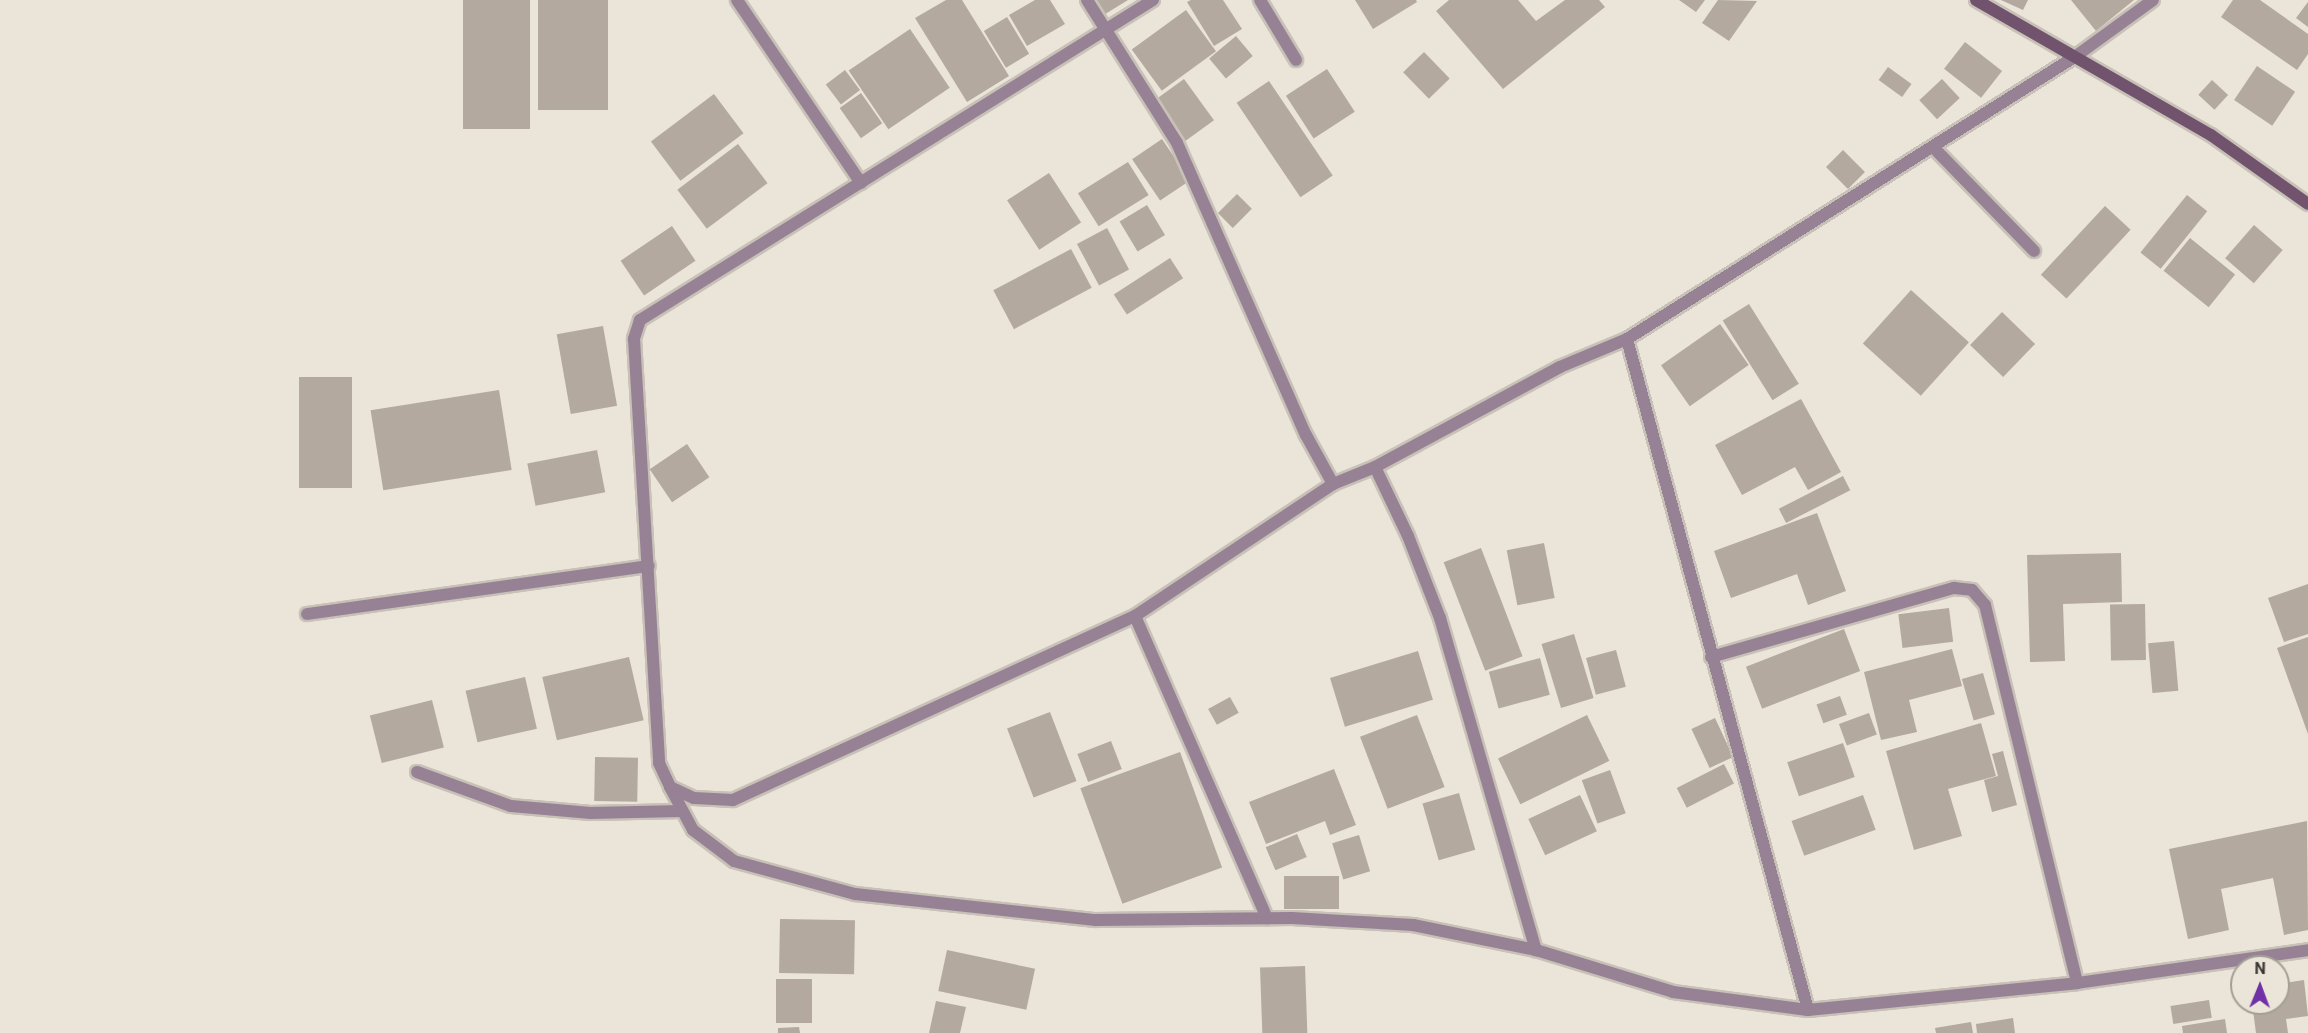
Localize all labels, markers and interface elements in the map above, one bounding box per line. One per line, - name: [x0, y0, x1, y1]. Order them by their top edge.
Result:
- north arrow: [2230, 955, 2290, 1015]
- text: N: [2254, 959, 2266, 978]

